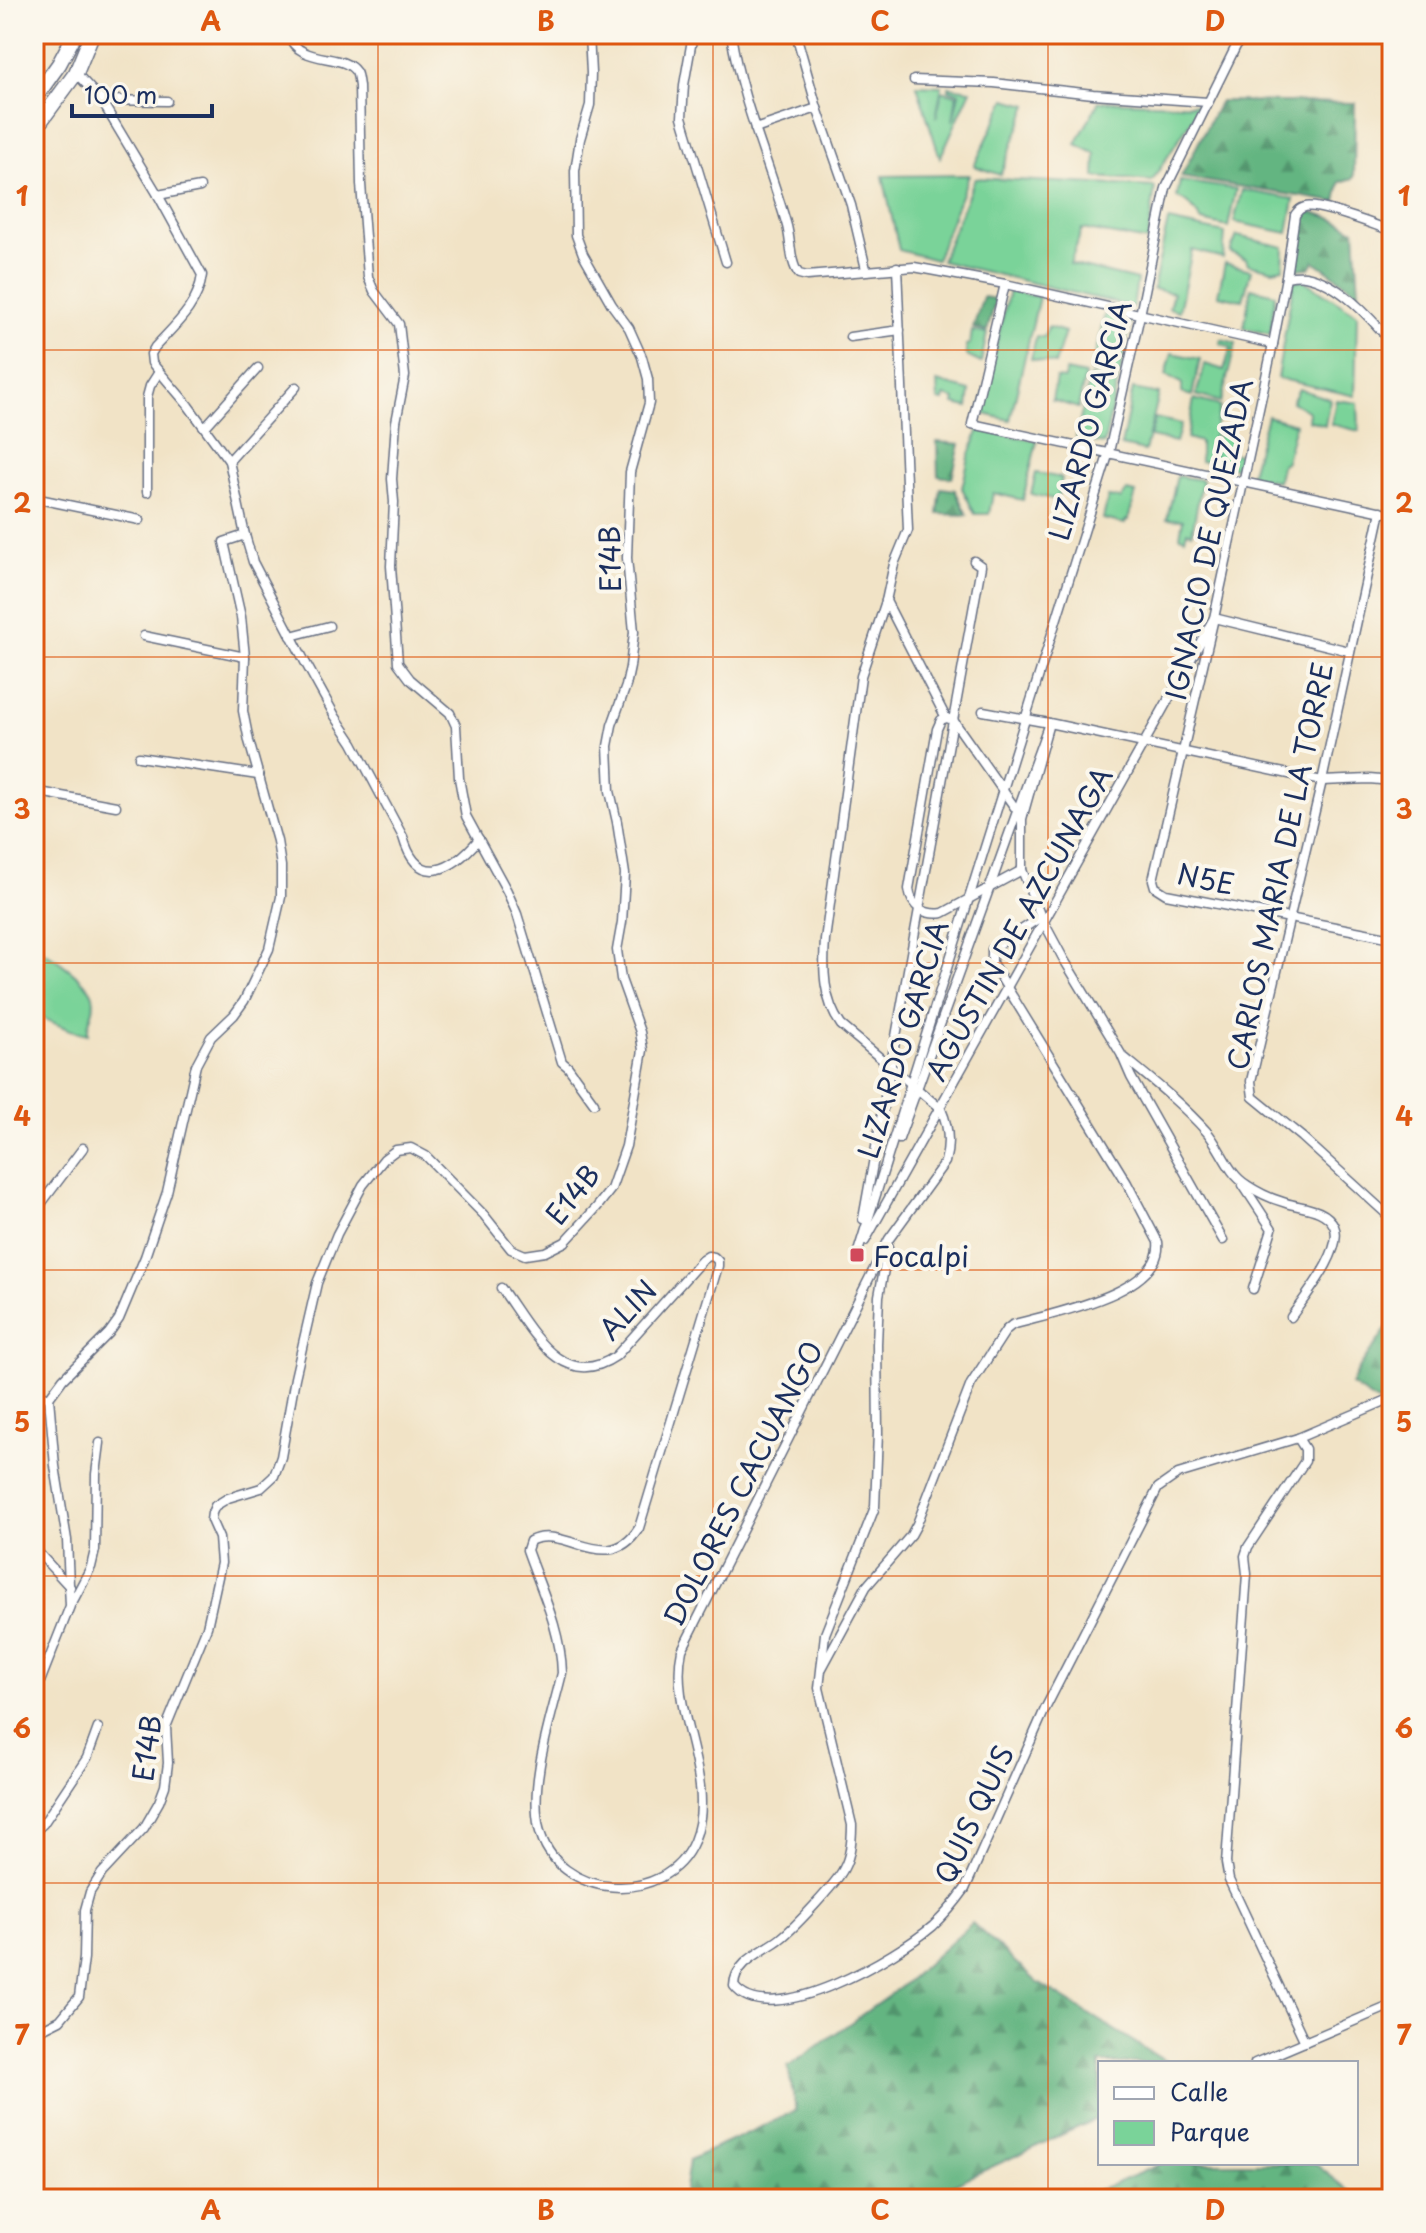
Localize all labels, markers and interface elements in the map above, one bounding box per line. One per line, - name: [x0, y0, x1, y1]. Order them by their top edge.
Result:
- text: A: [201, 1, 221, 40]
- text: B: [537, 1, 555, 40]
- text: C: [870, 1, 890, 40]
- text: D: [1205, 1, 1225, 40]
- scale bar: [72, 68, 212, 118]
- text: 100 m: [84, 76, 157, 112]
- text: 1: [16, 176, 28, 215]
- text: 1: [1398, 176, 1410, 215]
- street label: LIZARDO GARCIA: [1036, 295, 1142, 545]
- street label: IGNACIO DE QUEZADA: [1153, 374, 1263, 704]
- text: 2: [13, 483, 31, 522]
- text: 2: [1395, 483, 1413, 522]
- street label: E14B: [587, 525, 631, 593]
- street label: CARLOS MARIA DE LA TORRE: [1215, 658, 1343, 1074]
- street label: AGUSTIN DE AZCUNAGA: [914, 758, 1122, 1088]
- text: 3: [13, 789, 31, 828]
- text: 3: [1395, 789, 1413, 828]
- street label: N5E: [1174, 851, 1238, 905]
- street label: LIZARDO GARCIA: [845, 915, 959, 1163]
- text: 4: [13, 1096, 31, 1135]
- text: 4: [1395, 1096, 1413, 1135]
- street label: E14B: [534, 1155, 610, 1233]
- place label: Focalpi: [873, 1234, 969, 1277]
- marker: Focalpi: [848, 1246, 866, 1264]
- street label: ALIN: [588, 1269, 666, 1349]
- street label: DOLORES CACUANGO: [651, 1333, 833, 1633]
- text: 5: [14, 1402, 30, 1441]
- text: 5: [1396, 1402, 1412, 1441]
- text: 6: [13, 1708, 31, 1747]
- text: 6: [1395, 1708, 1413, 1747]
- street label: E14B: [120, 1712, 172, 1784]
- street label: QUIS QUIS: [922, 1738, 1024, 1890]
- text: 7: [15, 2015, 30, 2054]
- text: 7: [1397, 2015, 1412, 2054]
- legend: [1098, 2061, 1358, 2165]
- text: Calle: [1170, 2073, 1228, 2109]
- text: Parque: [1170, 2113, 1250, 2149]
- text: A: [201, 2190, 221, 2229]
- text: B: [537, 2190, 555, 2229]
- text: C: [870, 2190, 890, 2229]
- text: D: [1205, 2190, 1225, 2229]

